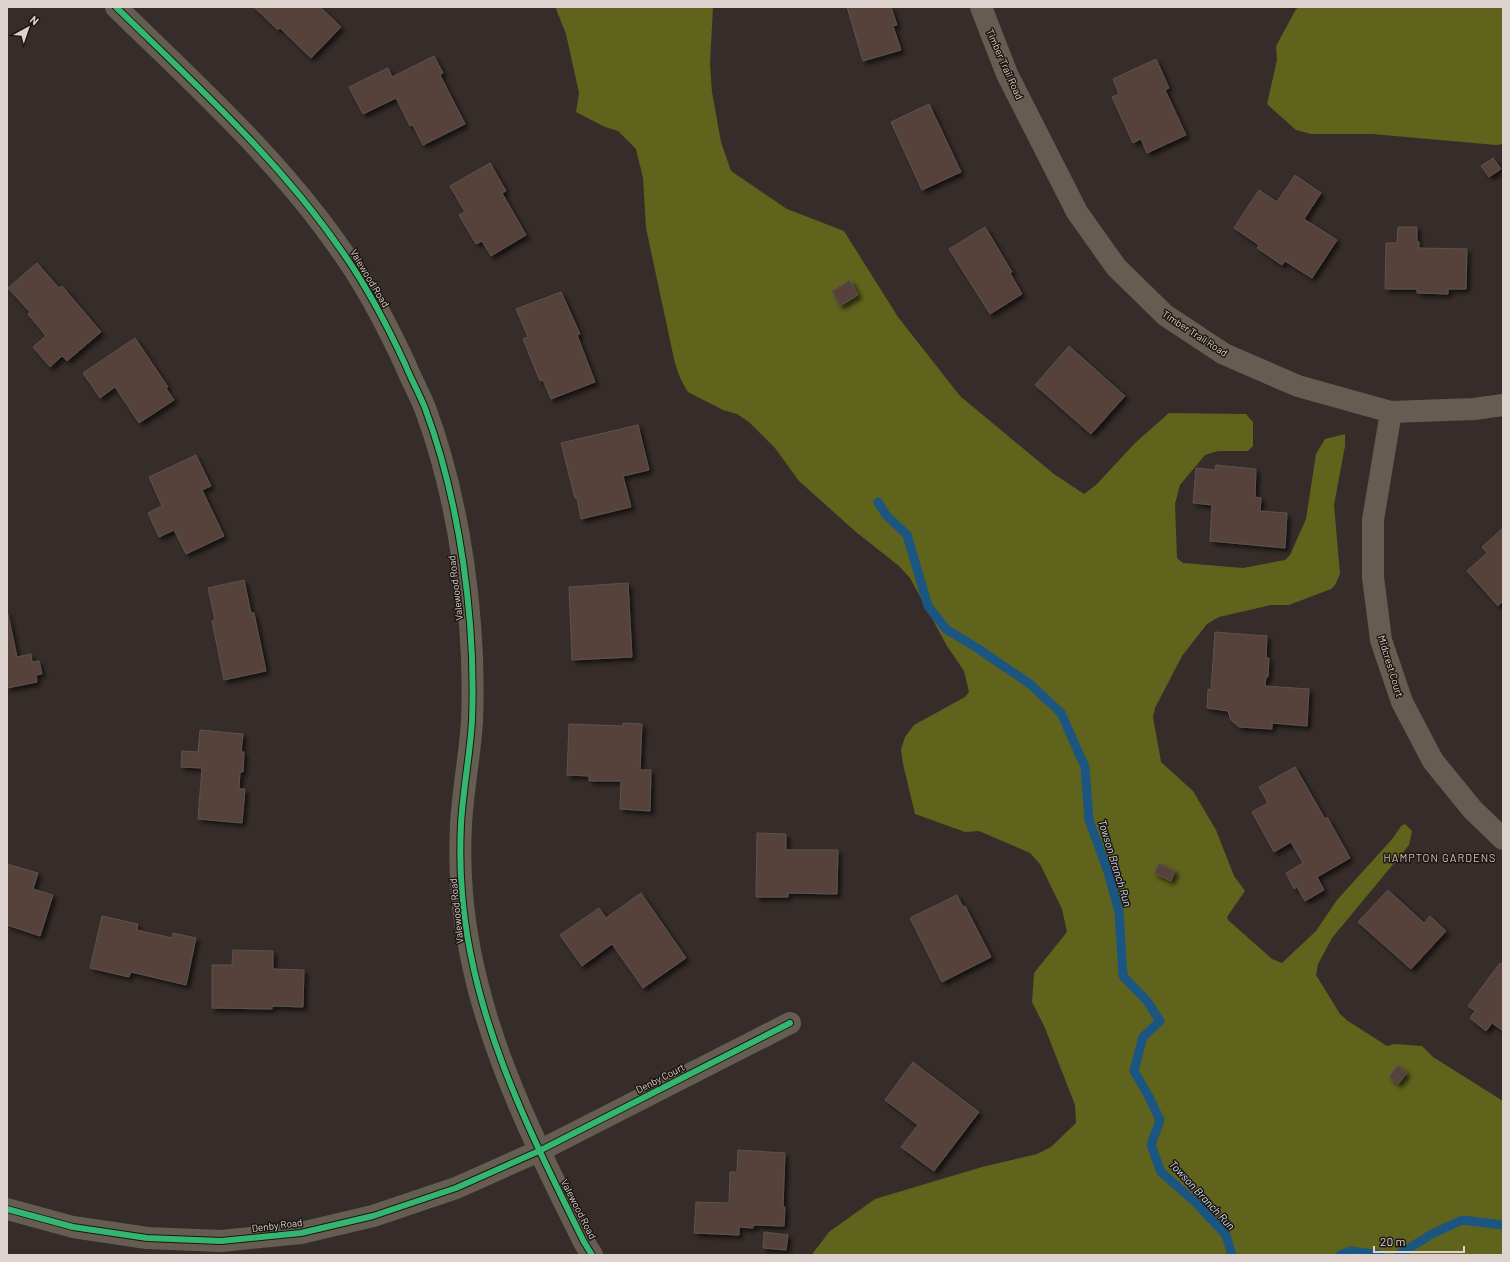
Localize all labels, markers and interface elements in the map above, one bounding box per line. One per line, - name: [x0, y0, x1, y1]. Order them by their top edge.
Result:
- north arrow: [8, 8, 48, 48]
- text: N: [28, 13, 42, 27]
- street label: Timber Trail Road: [984, 27, 1026, 101]
- street label: Valewood Road: [348, 247, 392, 309]
- street label: Timber Trail Road: [1160, 307, 1230, 359]
- street label: Valewood Road: [445, 555, 465, 621]
- street label: Midcrest Court: [1376, 634, 1406, 699]
- water label: Towson Branch Run: [1096, 818, 1135, 908]
- district label: HAMPTON GARDENS: [1384, 851, 1497, 864]
- street label: Valewood Road: [447, 878, 465, 944]
- street label: Denby Court: [634, 1060, 687, 1095]
- water label: Towson Branch Run: [1167, 1157, 1238, 1232]
- street label: Valewood Road: [559, 1177, 599, 1241]
- street label: Denby Road: [251, 1216, 303, 1234]
- scale bar: [1374, 1228, 1464, 1254]
- text: 20 m: [1380, 1234, 1406, 1248]

